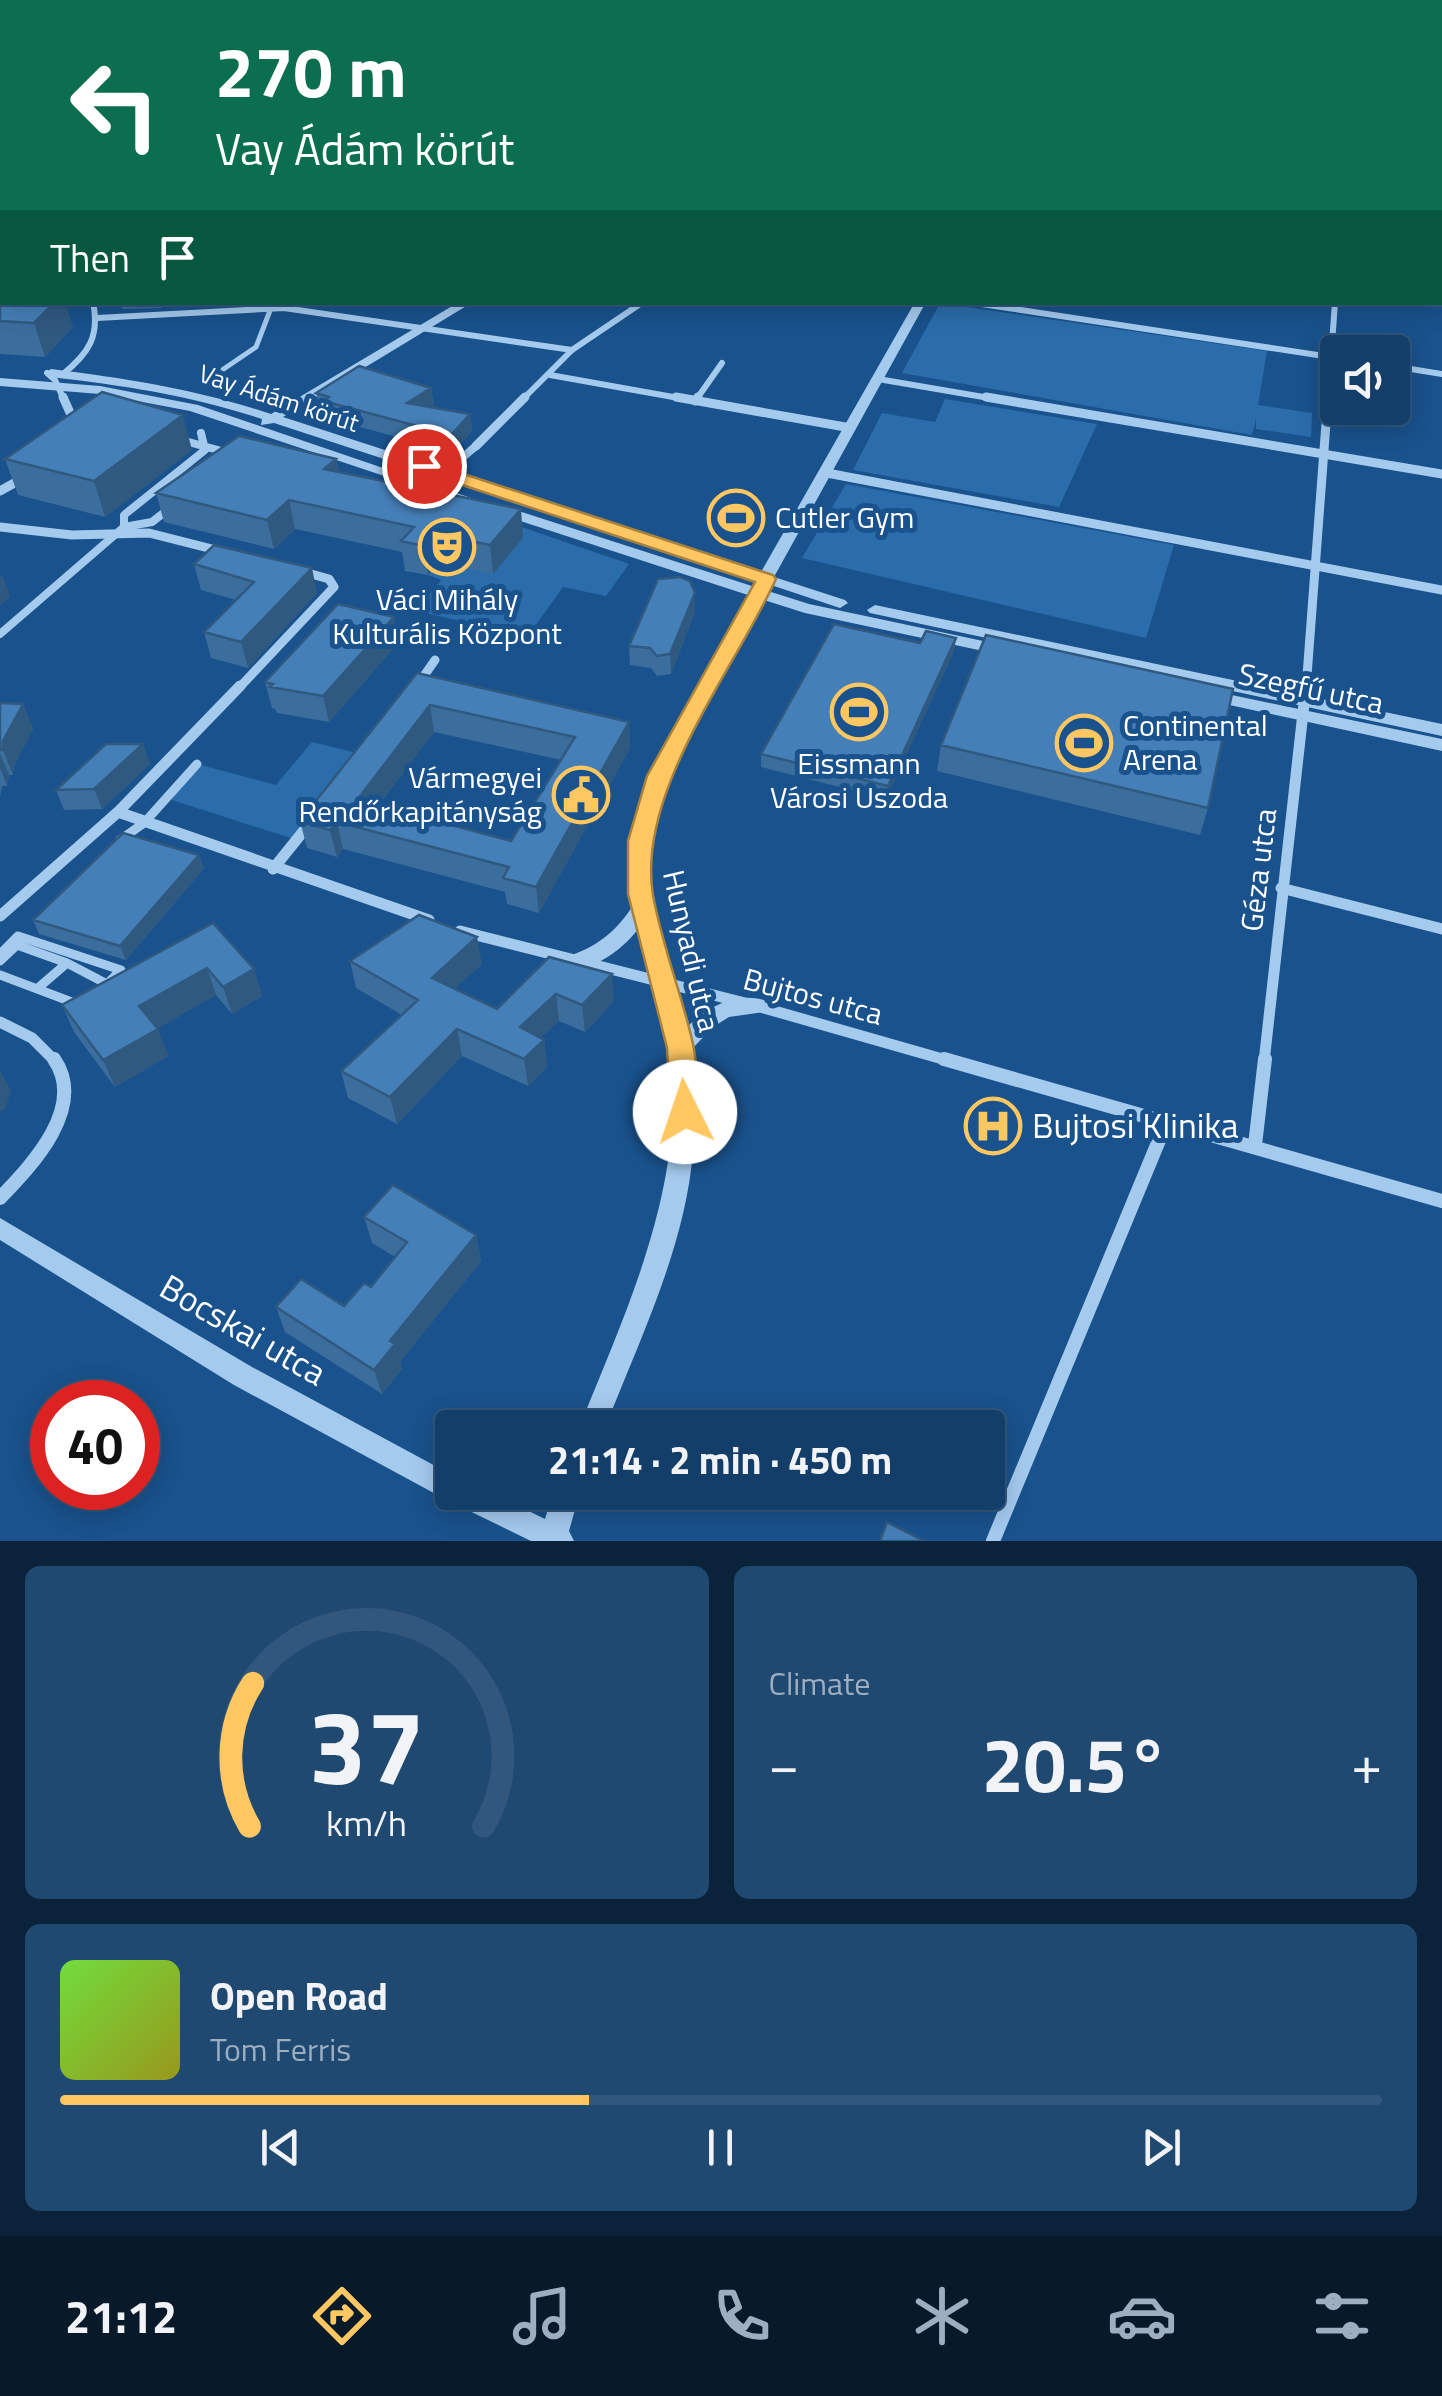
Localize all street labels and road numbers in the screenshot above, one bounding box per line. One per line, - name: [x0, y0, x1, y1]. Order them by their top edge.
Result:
- street label: Vay Ádám körút: [194, 354, 364, 442]
- street label: Szegfű utca: [1234, 650, 1388, 726]
- street label: Géza utca: [1228, 806, 1288, 934]
- street label: Hunyadi utca: [651, 865, 733, 1036]
- street label: Bujtos utca: [738, 955, 888, 1037]
- street label: Bocskai utca: [150, 1260, 337, 1399]

